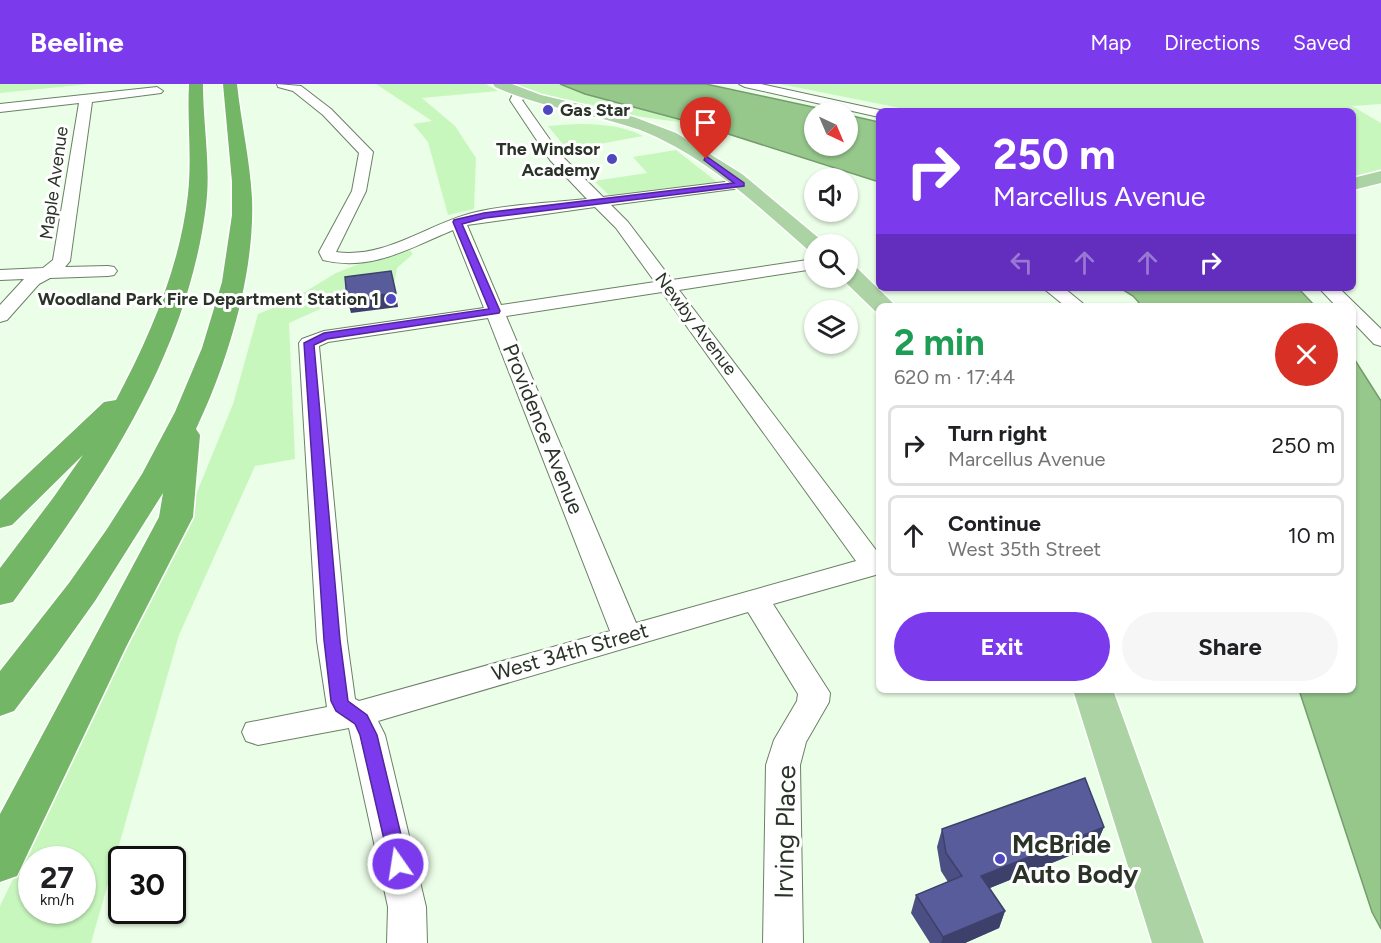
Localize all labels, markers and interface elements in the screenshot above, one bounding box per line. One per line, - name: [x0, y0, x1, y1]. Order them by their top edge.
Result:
- text: Beeline: [30, 25, 124, 59]
- text: Map: [1090, 30, 1131, 55]
- text: Directions: [1164, 30, 1260, 55]
- text: Saved: [1293, 30, 1351, 55]
- pin: [680, 97, 731, 159]
- place label: Gas Star: [560, 99, 630, 121]
- north arrow: [804, 102, 858, 156]
- map controls: [804, 102, 858, 354]
- marker: Gas Star: [541, 103, 555, 117]
- icon: arrive: [689, 106, 722, 139]
- street label: Maple Avenue: [35, 125, 73, 241]
- text: 250 m: [993, 129, 1116, 180]
- icon: right: [894, 132, 972, 210]
- place label: The Windsor Academy: [496, 138, 601, 181]
- marker: The Windsor Academy: [605, 152, 619, 166]
- button: sound: [804, 168, 858, 222]
- text: Marcellus Avenue: [993, 180, 1206, 213]
- button: search: [804, 234, 858, 288]
- icon: left: [1005, 246, 1038, 279]
- icon: ahead: [1068, 246, 1101, 279]
- icon: ahead: [1131, 246, 1164, 279]
- icon: right: [1194, 246, 1227, 279]
- street label: Newby Avenue: [650, 268, 742, 380]
- place label: Woodland Park Fire Department Station 1: [38, 288, 379, 310]
- marker: Woodland Park Fire Department Station 1: [384, 292, 398, 306]
- button: layers: [804, 300, 858, 354]
- text: 2 min: [894, 321, 985, 364]
- button: close: [1275, 323, 1338, 386]
- street label: Providence Avenue: [498, 340, 589, 518]
- text: 620 m · 17:44: [894, 365, 1015, 389]
- text: Turn right: [948, 420, 1047, 447]
- icon: right: [897, 429, 930, 462]
- text: 250 m: [1272, 432, 1335, 459]
- text: Marcellus Avenue: [948, 447, 1105, 471]
- text: Continue: [948, 510, 1041, 537]
- icon: ahead: [897, 519, 930, 552]
- text: 10 m: [1288, 522, 1335, 549]
- text: West 35th Street: [948, 537, 1101, 561]
- button: Exit: [894, 612, 1110, 681]
- button: Share: [1122, 612, 1338, 681]
- street label: West 34th Street: [489, 617, 651, 686]
- street label: Irving Place: [768, 765, 802, 899]
- place label: McBride Auto Body: [1012, 828, 1138, 890]
- position arrow: [366, 832, 430, 896]
- speed limit sign: 30: [108, 846, 186, 924]
- marker: McBride Auto Body: [993, 852, 1007, 866]
- text: 27: [40, 859, 74, 896]
- text: km/h: [40, 891, 74, 909]

